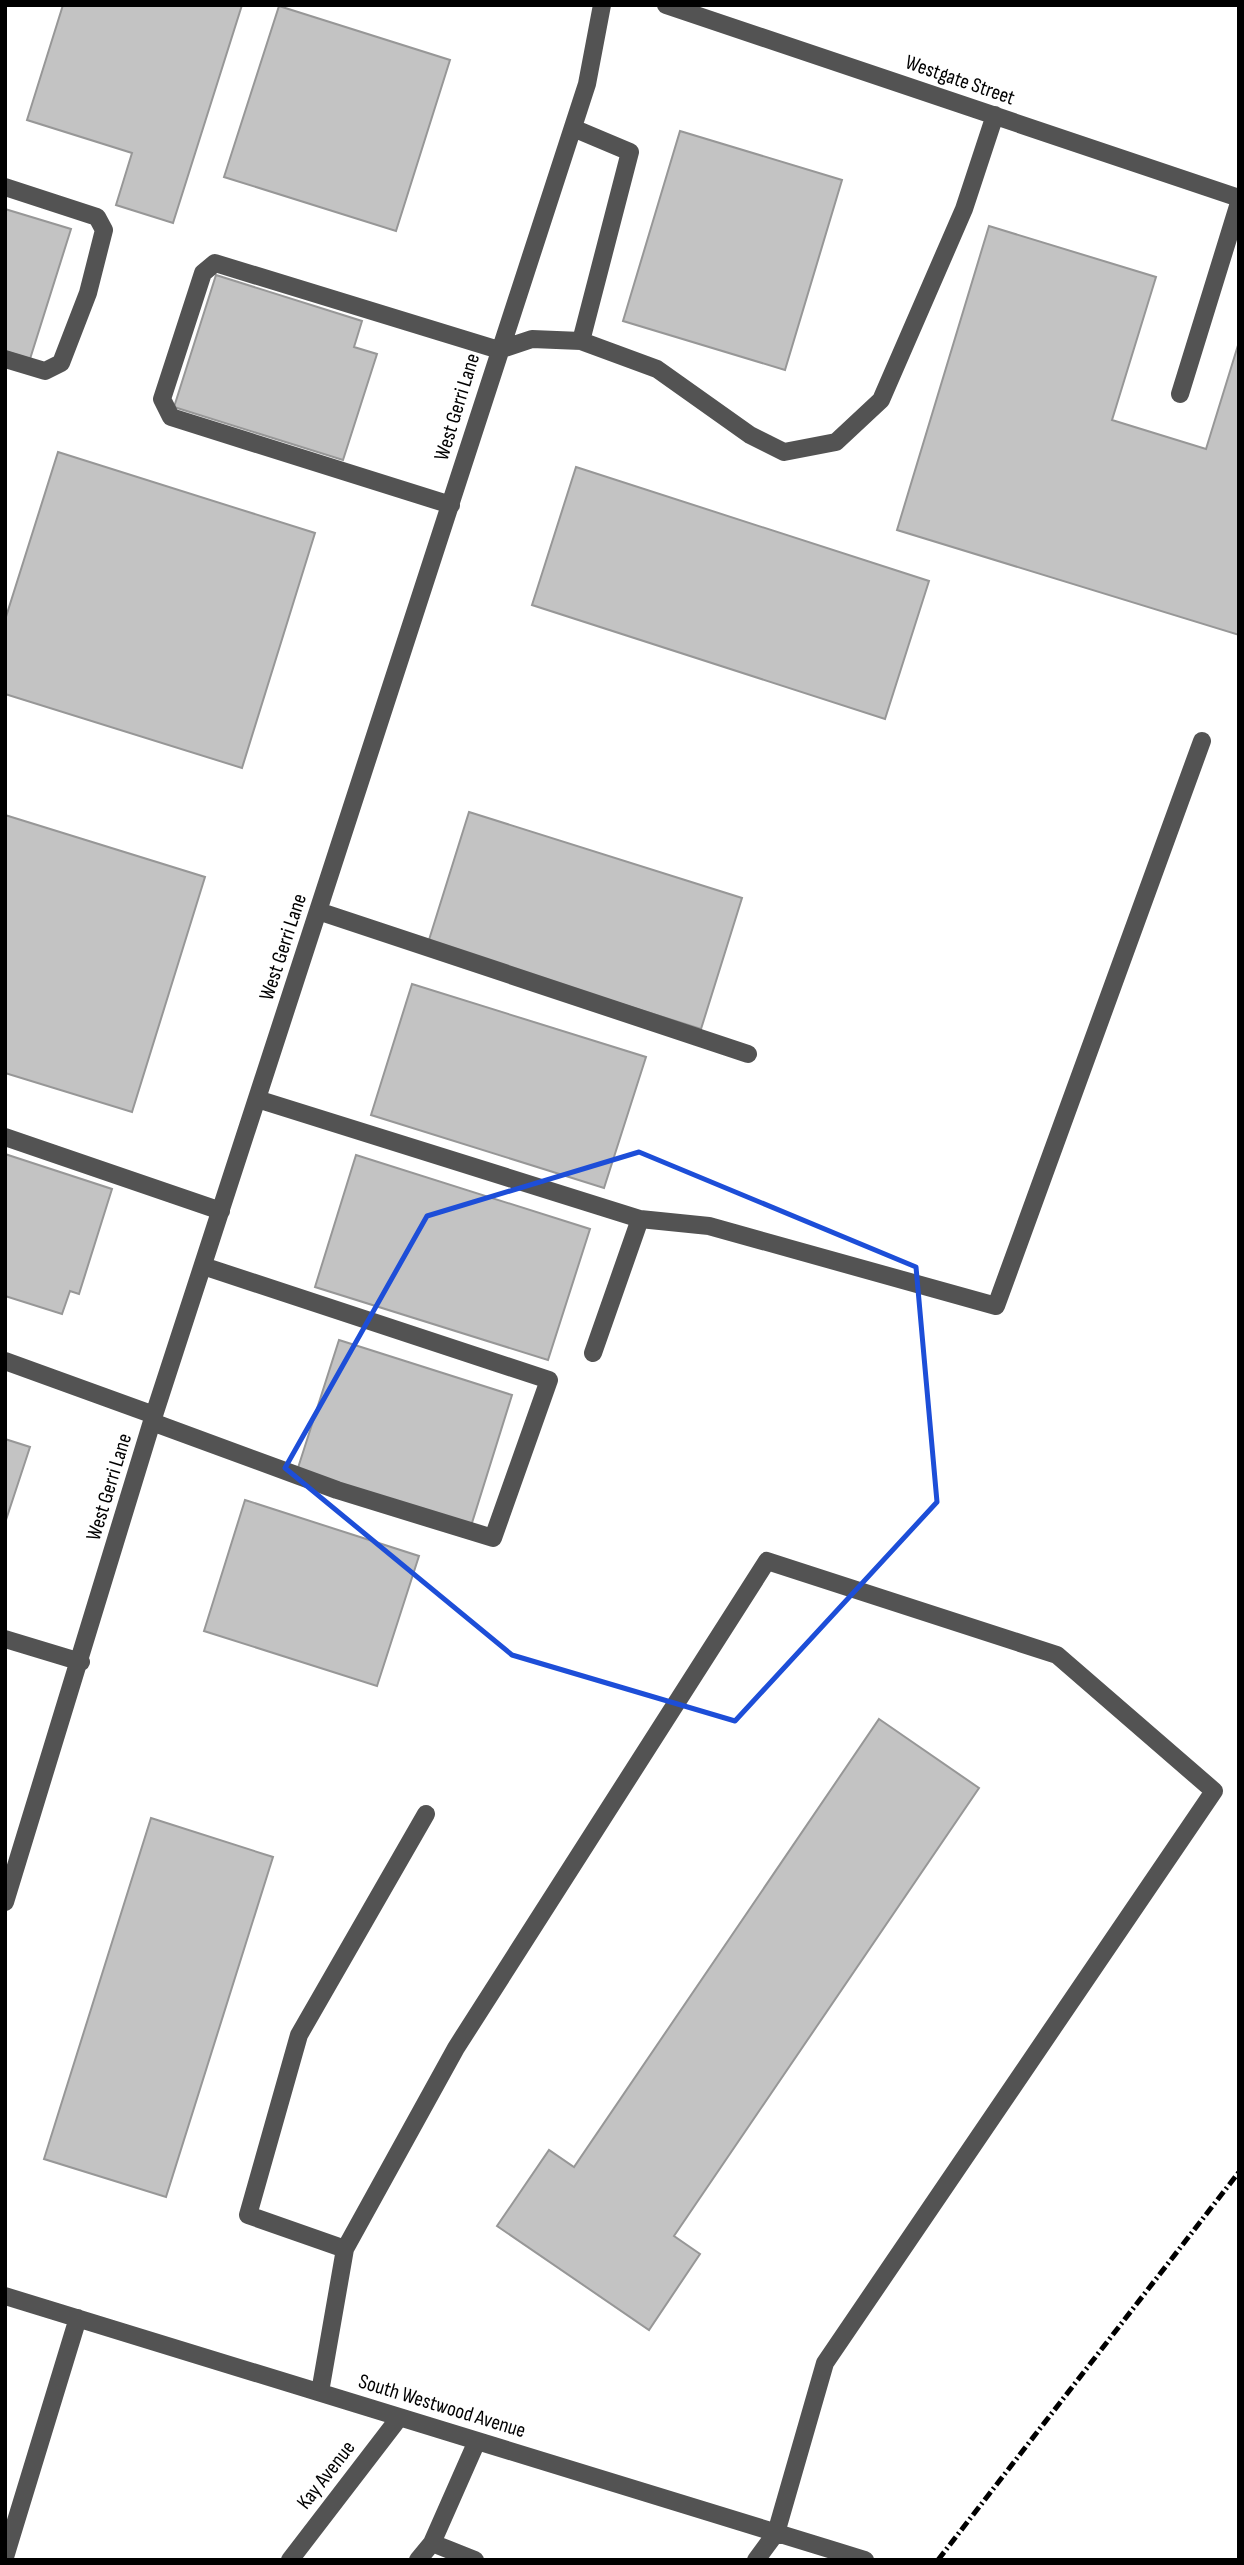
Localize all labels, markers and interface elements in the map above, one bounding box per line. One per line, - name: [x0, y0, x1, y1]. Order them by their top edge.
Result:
- street label: Westgate Street: [902, 50, 1018, 110]
- street label: West Gerri Lane: [429, 350, 485, 464]
- street label: West Gerri Lane: [254, 891, 312, 1003]
- street label: West Gerri Lane: [81, 1430, 137, 1544]
- street label: South Westwood Avenue: [355, 2369, 529, 2443]
- street label: Kay Avenue: [291, 2436, 361, 2514]

